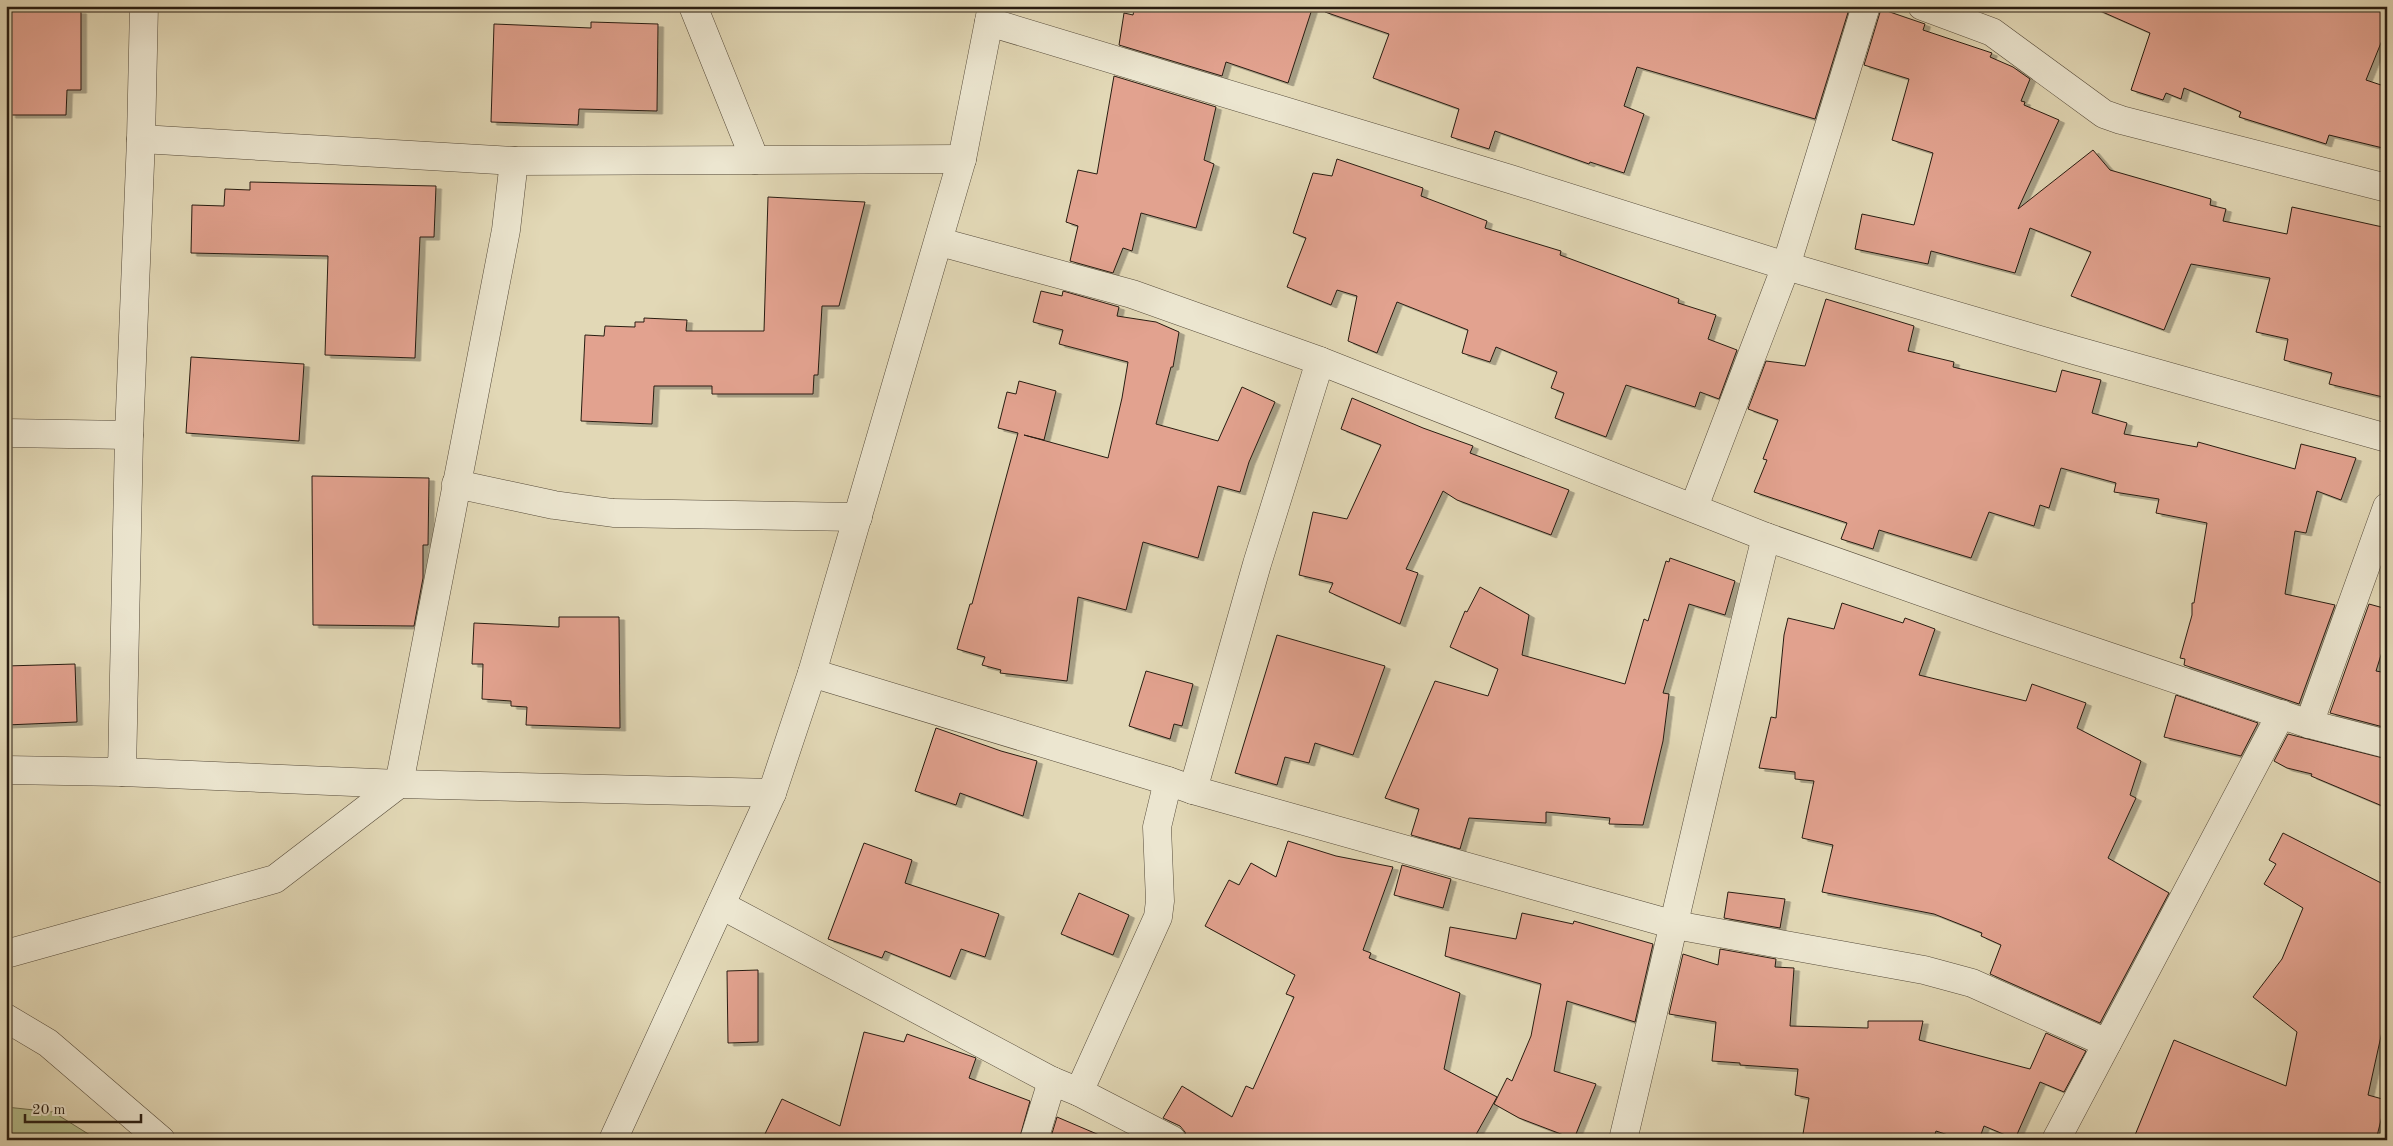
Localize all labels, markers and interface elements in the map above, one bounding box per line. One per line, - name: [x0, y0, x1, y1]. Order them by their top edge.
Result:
- scale bar: [25, 1091, 141, 1123]
- text: 20 m: [32, 1103, 66, 1118]

